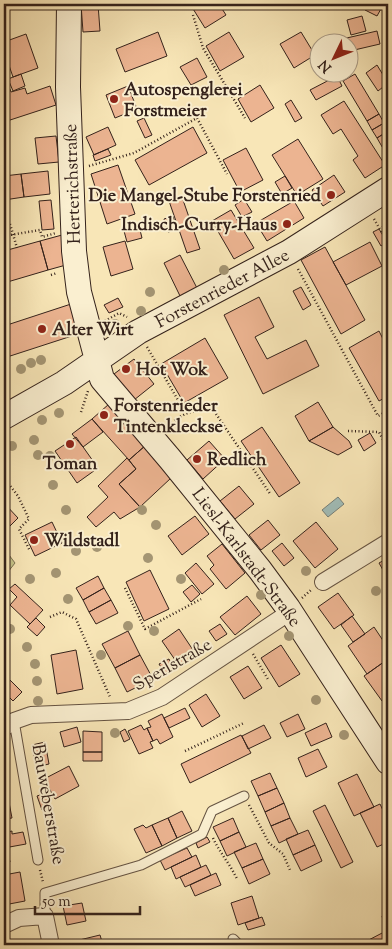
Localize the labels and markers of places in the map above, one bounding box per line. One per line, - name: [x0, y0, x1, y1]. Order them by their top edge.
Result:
- place label: Autospenglerei Forstmeier: [124, 78, 243, 125]
- marker: Autospenglerei Forstmeier: [108, 93, 120, 105]
- place label: Die Mangel-Stube Forstenried: [88, 184, 322, 210]
- marker: Die Mangel-Stube Forstenried: [325, 189, 337, 201]
- place label: Indisch-Curry-Haus: [121, 213, 277, 239]
- marker: Indisch-Curry-Haus: [281, 218, 293, 230]
- place label: Alter Wirt: [52, 318, 134, 344]
- marker: Alter Wirt: [36, 323, 48, 335]
- place label: Hot Wok: [136, 358, 208, 384]
- marker: Hot Wok: [120, 363, 132, 375]
- place label: Forstenrieder Tintenkleckse: [114, 394, 223, 441]
- marker: Forstenrieder Tintenkleckse: [98, 409, 110, 421]
- marker: Toman: [64, 438, 76, 450]
- place label: Redlich: [207, 448, 267, 474]
- place label: Toman: [43, 452, 98, 478]
- marker: Redlich: [191, 453, 203, 465]
- place label: Wildstadl: [44, 529, 121, 555]
- marker: Wildstadl: [28, 534, 40, 546]

